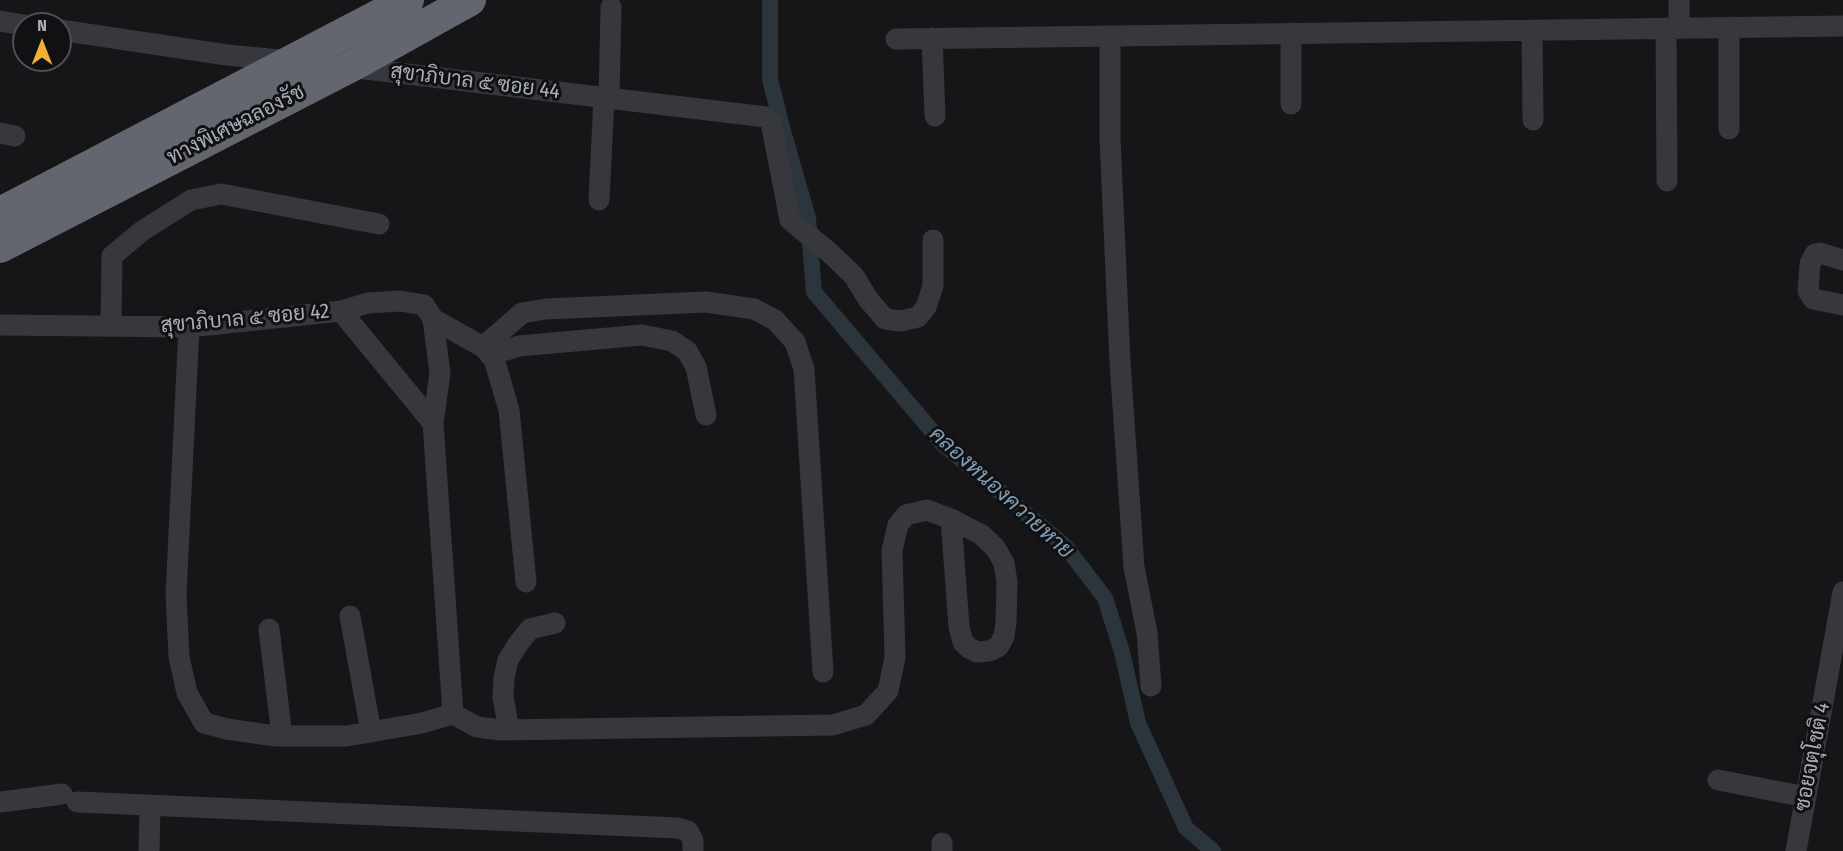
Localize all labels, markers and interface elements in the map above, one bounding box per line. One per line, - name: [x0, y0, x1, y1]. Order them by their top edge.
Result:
- north arrow: [12, 12, 72, 72]
- text: N: [37, 16, 47, 35]
- street label: สุขาภิบาล ๕ ซอย 44: [389, 59, 561, 105]
- street label: ทางพิเศษฉลองรัช: [163, 80, 309, 170]
- street label: สุขาภิบาล ๕ ซอย 42: [160, 299, 330, 339]
- water label: คลองหนองควายหาย: [923, 421, 1079, 565]
- street label: ซอยจตุโชติ 4: [1790, 700, 1836, 814]

